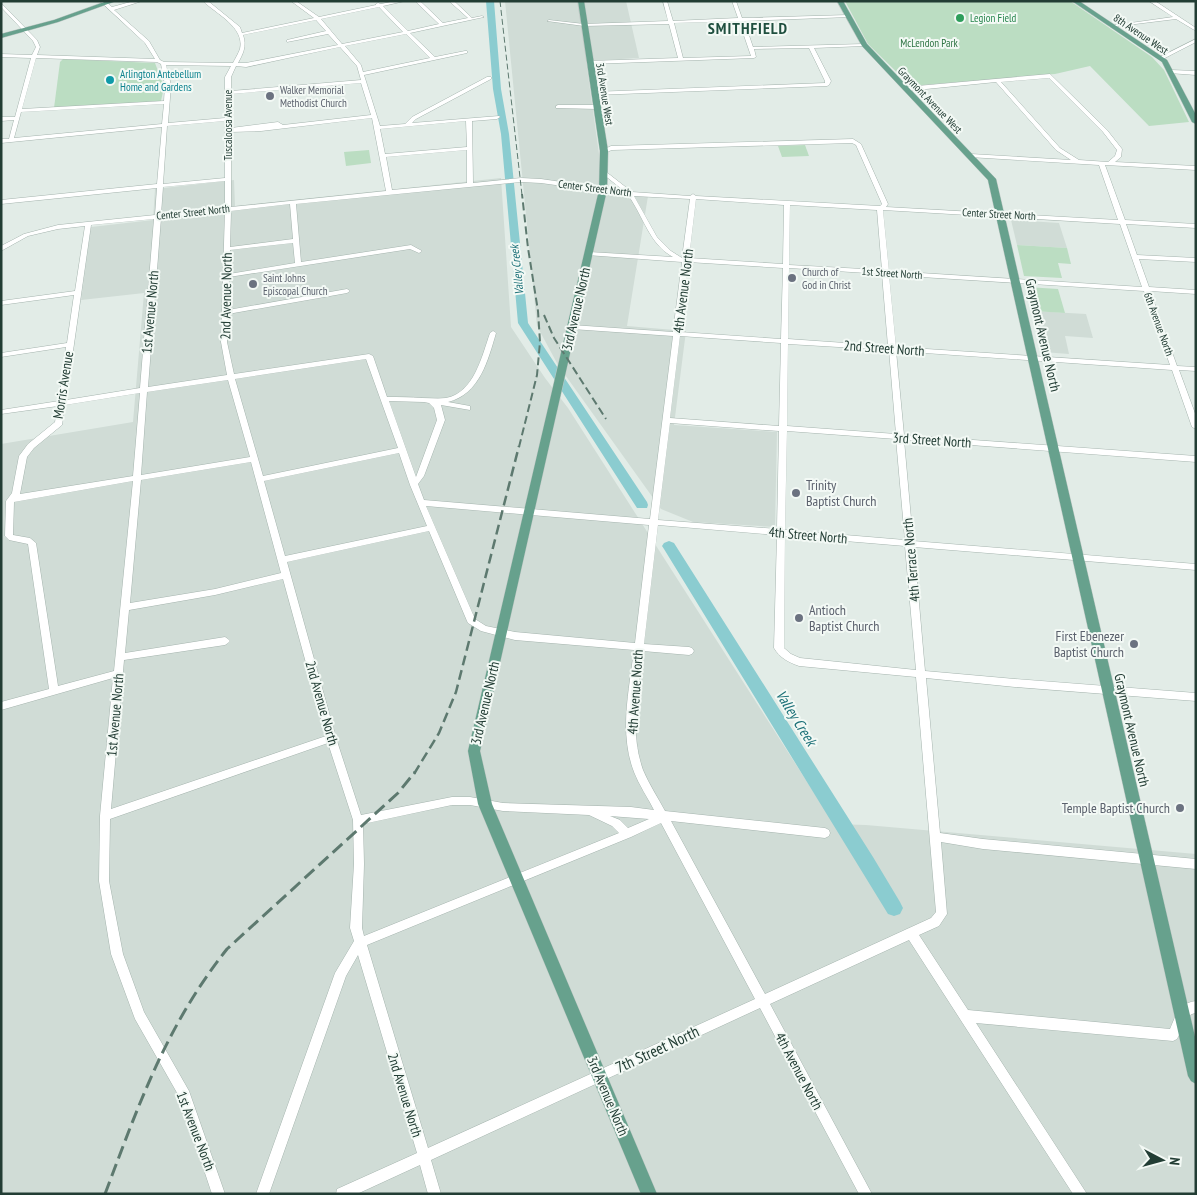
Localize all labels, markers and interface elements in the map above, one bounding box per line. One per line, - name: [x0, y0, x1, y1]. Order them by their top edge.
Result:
- place label: Legion Field: [970, 11, 1017, 25]
- street label: 8th Avenue West: [1111, 11, 1171, 57]
- marker: Legion Field: [954, 12, 966, 24]
- district label: SMITHFIELD: [708, 18, 788, 38]
- park label: McLendon Park: [900, 36, 958, 50]
- street label: 3rd Avenue West: [593, 62, 617, 126]
- street label: Graymont Avenue West: [895, 64, 965, 136]
- place label: Arlington Antebellum Home and Gardens: [120, 67, 201, 94]
- marker: Arlington Antebellum Home and Gardens: [104, 74, 116, 86]
- place label: Walker Memorial Methodist Church: [280, 83, 347, 110]
- street label: Tuscaloosa Avenue: [221, 89, 235, 160]
- marker: Walker Memorial Methodist Church: [264, 90, 276, 102]
- street label: Center Street North: [558, 177, 633, 199]
- street label: Center Street North: [156, 201, 231, 223]
- street label: Center Street North: [962, 205, 1036, 223]
- water label: Valley Creek: [506, 243, 527, 296]
- street label: 4th Avenue North: [669, 248, 697, 334]
- street label: 2nd Avenue North: [216, 252, 236, 340]
- street label: 1st Street North: [861, 264, 923, 282]
- place label: Church of God in Christ: [802, 265, 851, 292]
- street label: 3rd Avenue North: [558, 266, 594, 352]
- street label: 1st Avenue North: [137, 270, 163, 354]
- place label: Saint Johns Episcopal Church: [263, 271, 328, 298]
- marker: Church of God in Christ: [786, 272, 798, 284]
- street label: Graymont Avenue North: [1021, 277, 1065, 393]
- marker: Saint Johns Episcopal Church: [247, 278, 259, 290]
- street label: 6th Avenue North: [1141, 290, 1177, 358]
- street label: 2nd Street North: [843, 336, 925, 360]
- street label: Morris Avenue: [49, 350, 77, 420]
- street label: 3rd Street North: [892, 428, 972, 452]
- place label: Trinity Baptist Church: [806, 476, 876, 510]
- marker: Trinity Baptist Church: [790, 487, 802, 499]
- street label: 4th Terrace North: [898, 517, 924, 603]
- street label: 4th Street North: [768, 523, 848, 547]
- place label: Antioch Baptist Church: [809, 601, 879, 635]
- marker: Antioch Baptist Church: [793, 612, 805, 624]
- place label: First Ebenezer Baptist Church: [1054, 627, 1124, 661]
- marker: First Ebenezer Baptist Church: [1128, 638, 1140, 650]
- street label: 4th Avenue North: [623, 649, 647, 735]
- street label: 2nd Avenue North: [301, 659, 343, 747]
- street label: 3rd Avenue North: [467, 660, 503, 746]
- street label: Graymont Avenue North: [1110, 672, 1154, 788]
- street label: 1st Avenue North: [102, 673, 128, 757]
- water label: Valley Creek: [772, 686, 822, 751]
- place label: Temple Baptist Church: [1062, 799, 1170, 817]
- marker: Temple Baptist Church: [1174, 802, 1186, 814]
- street label: 7th Street North: [612, 1021, 702, 1077]
- street label: 4th Avenue North: [771, 1029, 827, 1113]
- street label: 2nd Avenue North: [384, 1051, 426, 1139]
- street label: 3rd Avenue North: [583, 1053, 633, 1139]
- street label: 1st Avenue North: [173, 1089, 219, 1173]
- north arrow: [1137, 1135, 1187, 1185]
- text: N: [1166, 1157, 1184, 1166]

